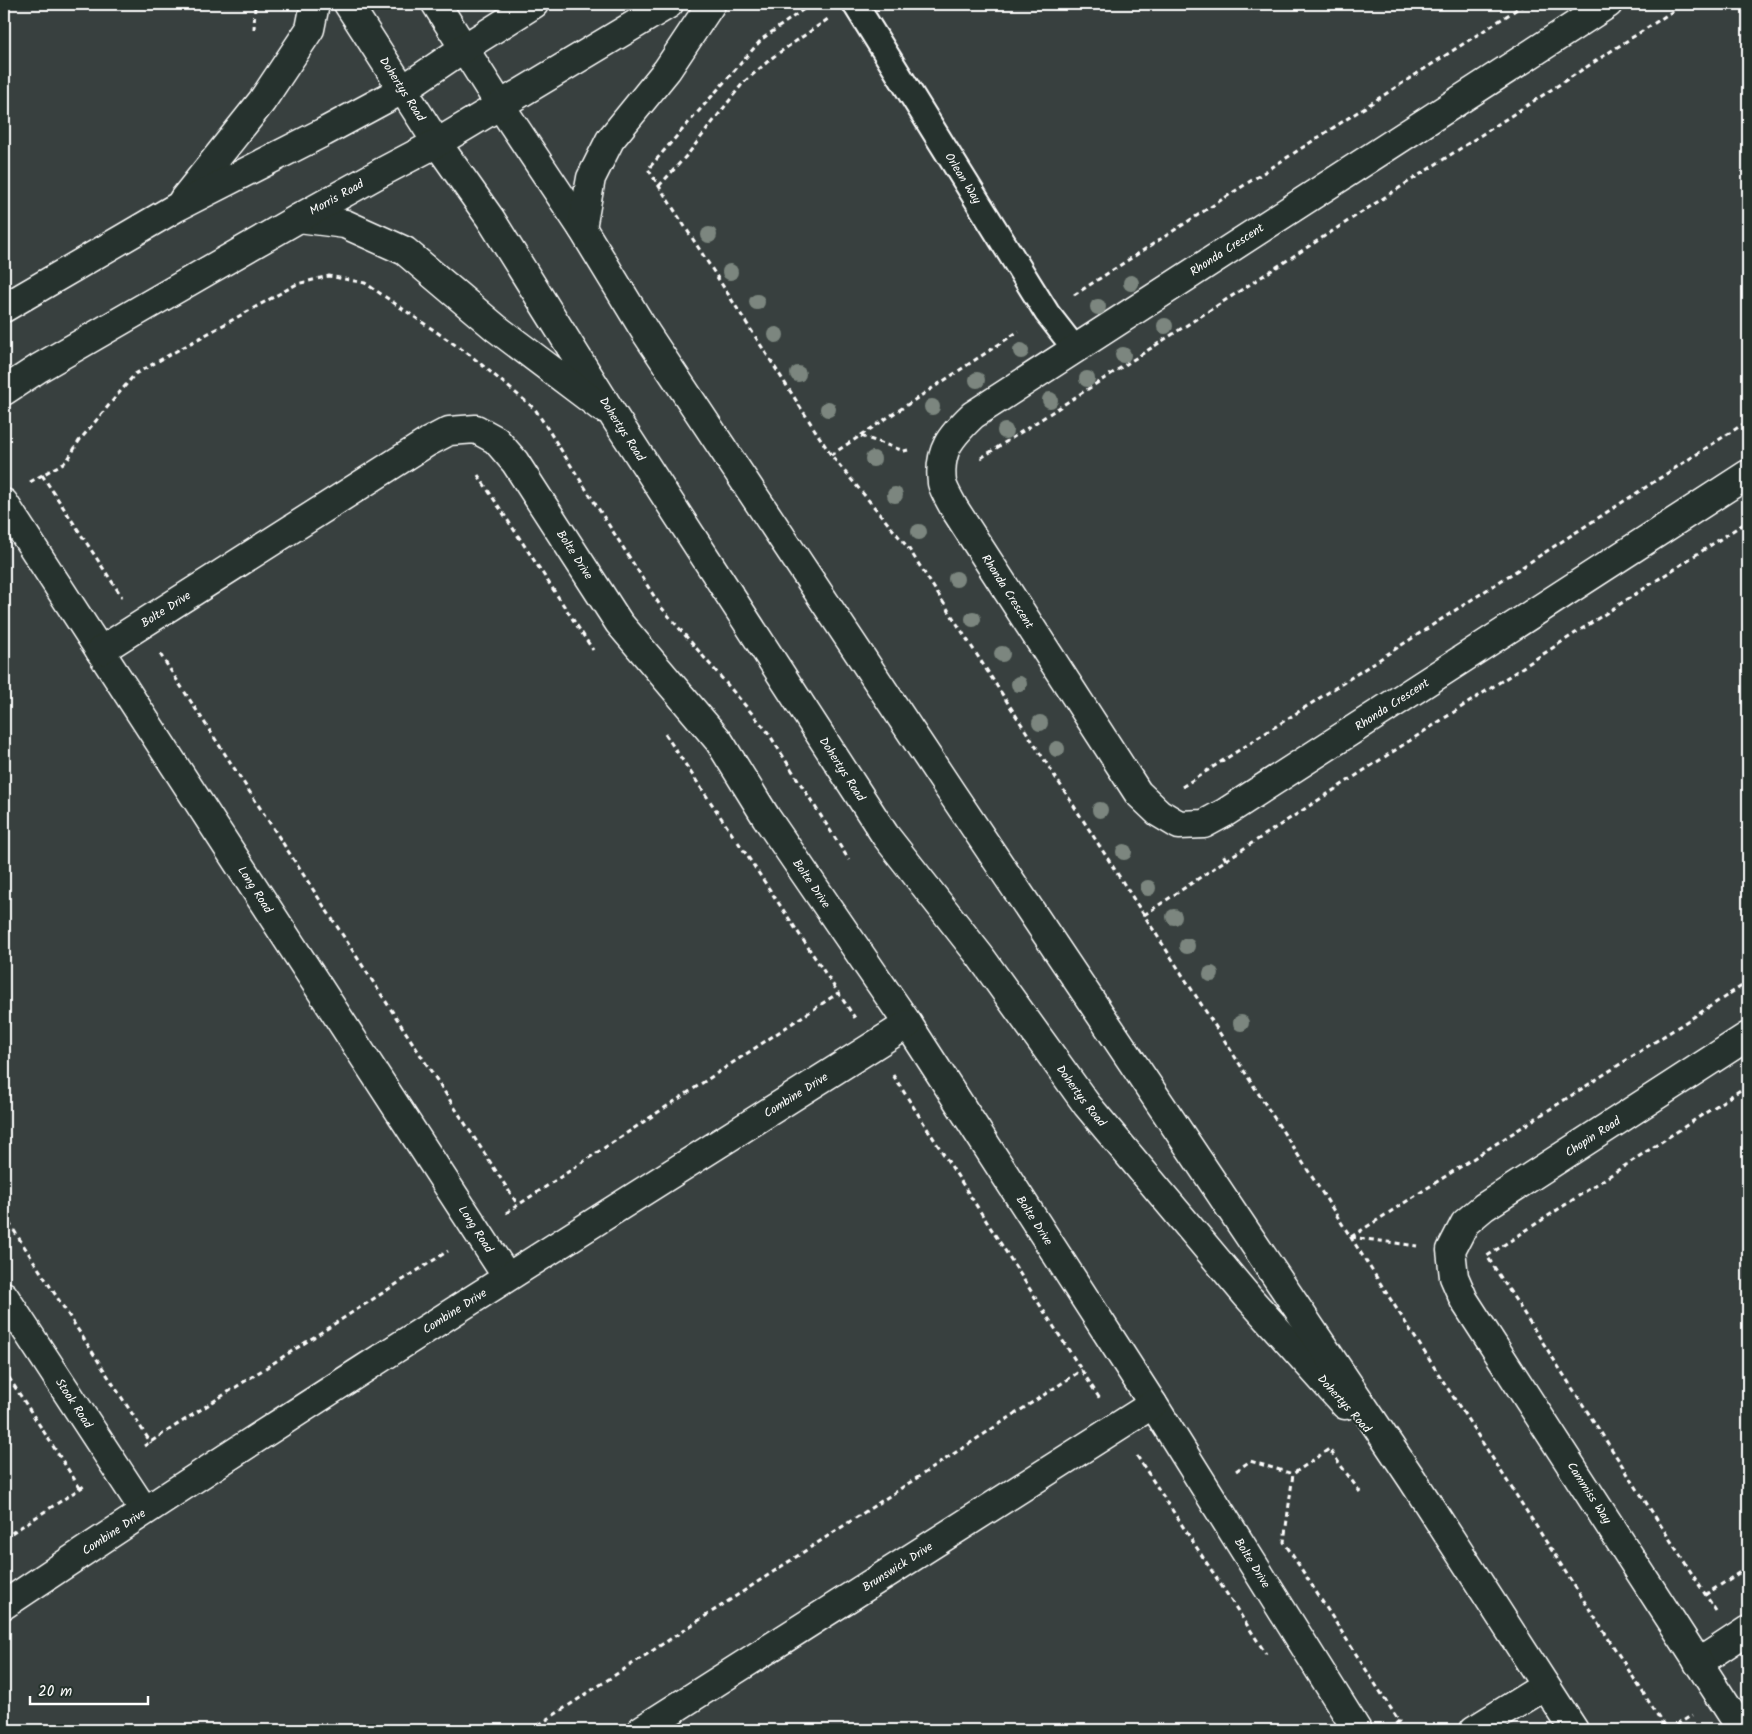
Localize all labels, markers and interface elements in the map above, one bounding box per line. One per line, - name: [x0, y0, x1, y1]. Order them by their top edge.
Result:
- street label: Dohertys Road: [375, 53, 431, 126]
- street label: Orlean Way: [940, 149, 987, 208]
- street label: Morris Road: [306, 174, 368, 220]
- street label: Rhonda Crescent: [1186, 219, 1268, 281]
- street label: Dohertys Road: [595, 393, 651, 466]
- street label: Bolte Drive: [552, 526, 598, 584]
- street label: Rhonda Crescent: [977, 550, 1039, 633]
- street label: Bolte Drive: [137, 586, 195, 632]
- street label: Rhonda Crescent: [1351, 673, 1433, 736]
- street label: Dohertys Road: [814, 733, 871, 806]
- street label: Bolte Drive: [788, 855, 836, 912]
- street label: Long Road: [233, 862, 278, 918]
- street label: Dohertys Road: [1052, 1061, 1112, 1132]
- street label: Combine Drive: [760, 1067, 832, 1123]
- street label: Chopin Road: [1561, 1111, 1625, 1162]
- street label: Bolte Drive: [1011, 1192, 1058, 1250]
- street label: Long Road: [453, 1202, 499, 1257]
- street label: Combine Drive: [419, 1283, 491, 1339]
- street label: Dohertys Road: [1312, 1370, 1376, 1438]
- street label: Stook Road: [51, 1374, 98, 1433]
- street label: Cammiss Way: [1562, 1458, 1616, 1528]
- street label: Combine Drive: [78, 1503, 150, 1560]
- street label: Bolte Drive: [1230, 1534, 1276, 1592]
- street label: Brunswick Drive: [858, 1537, 937, 1596]
- scale bar: [30, 1674, 148, 1706]
- text: 20 m: [38, 1680, 72, 1704]

